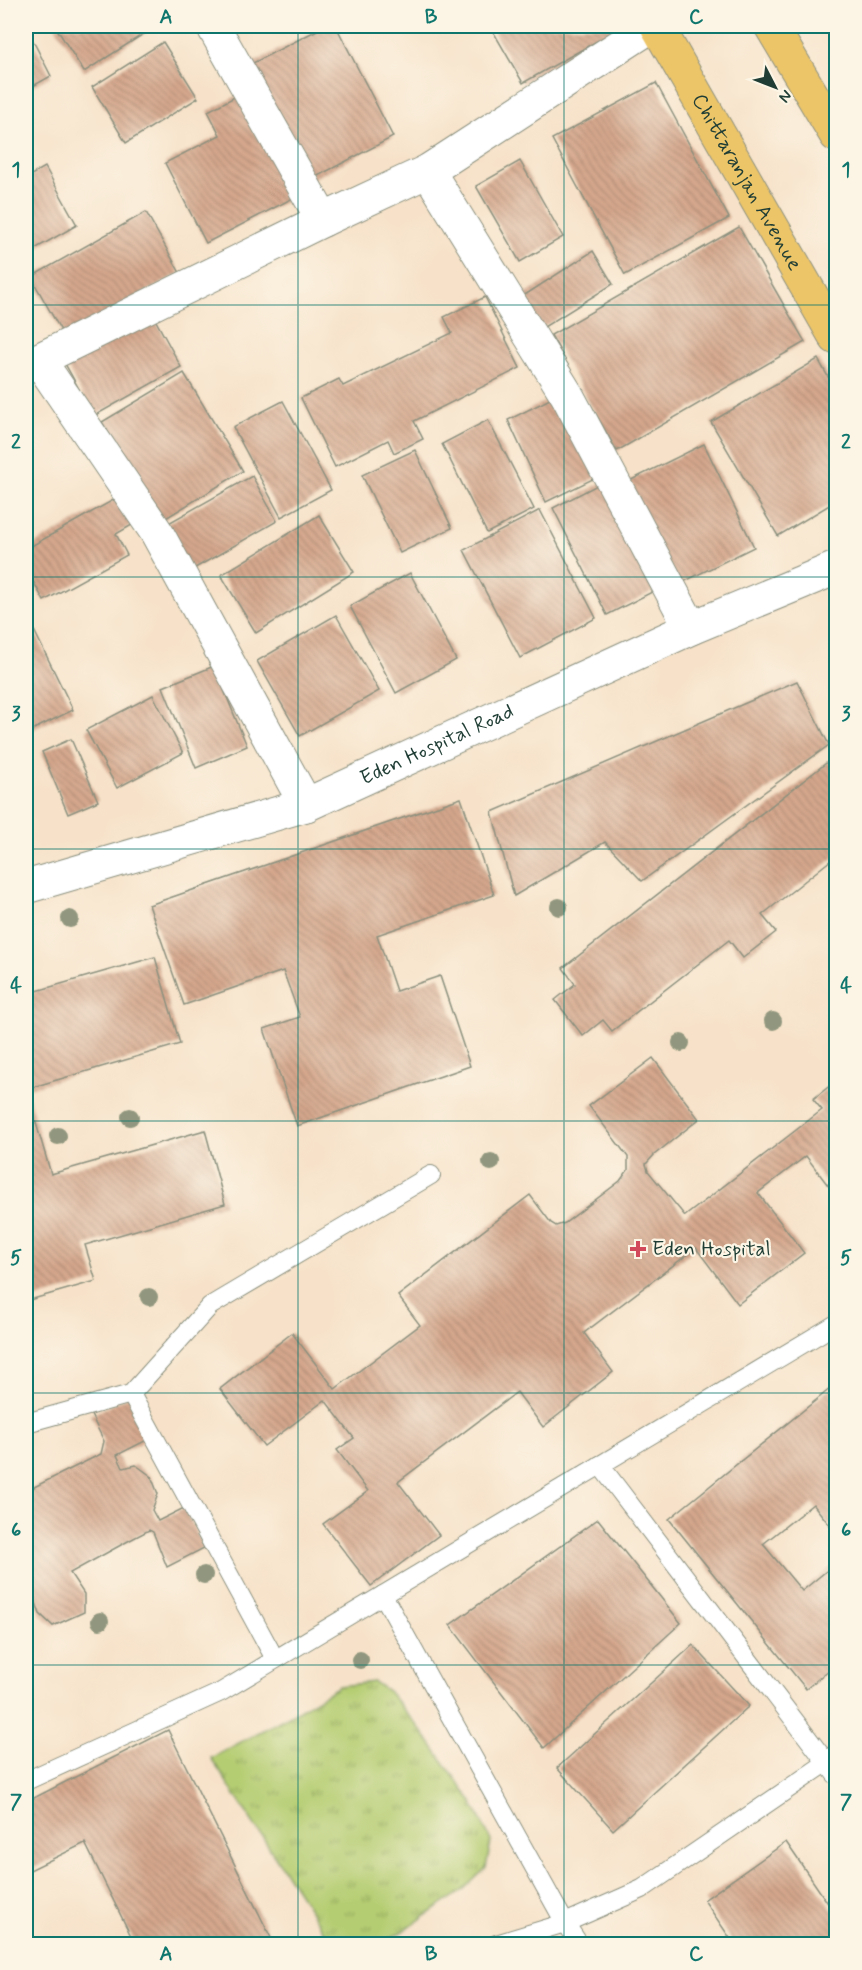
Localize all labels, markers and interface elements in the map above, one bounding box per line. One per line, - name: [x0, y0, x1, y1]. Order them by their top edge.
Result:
- text: A: [159, 4, 173, 31]
- text: B: [425, 4, 438, 31]
- text: C: [689, 4, 704, 31]
- north arrow: [745, 57, 805, 117]
- text: N: [774, 85, 796, 107]
- street label: Chittaranjan Avenue: [685, 88, 808, 276]
- text: 1: [12, 157, 20, 184]
- text: 1: [842, 157, 850, 184]
- text: 2: [11, 429, 21, 456]
- text: 2: [841, 429, 851, 456]
- street label: Eden Hospital Road: [356, 697, 518, 792]
- text: 3: [11, 701, 21, 728]
- text: 3: [841, 701, 851, 728]
- text: 4: [10, 973, 22, 1000]
- text: 4: [840, 973, 852, 1000]
- place label: Eden Hospital: [652, 1235, 771, 1263]
- marker: Eden Hospital: [629, 1240, 647, 1258]
- text: 5: [10, 1245, 22, 1272]
- text: 5: [840, 1245, 852, 1272]
- text: 6: [11, 1517, 21, 1544]
- text: 6: [841, 1517, 851, 1544]
- text: 7: [10, 1789, 22, 1816]
- text: 7: [840, 1789, 852, 1816]
- text: A: [159, 1941, 173, 1968]
- text: B: [425, 1941, 438, 1968]
- text: C: [689, 1941, 704, 1968]

